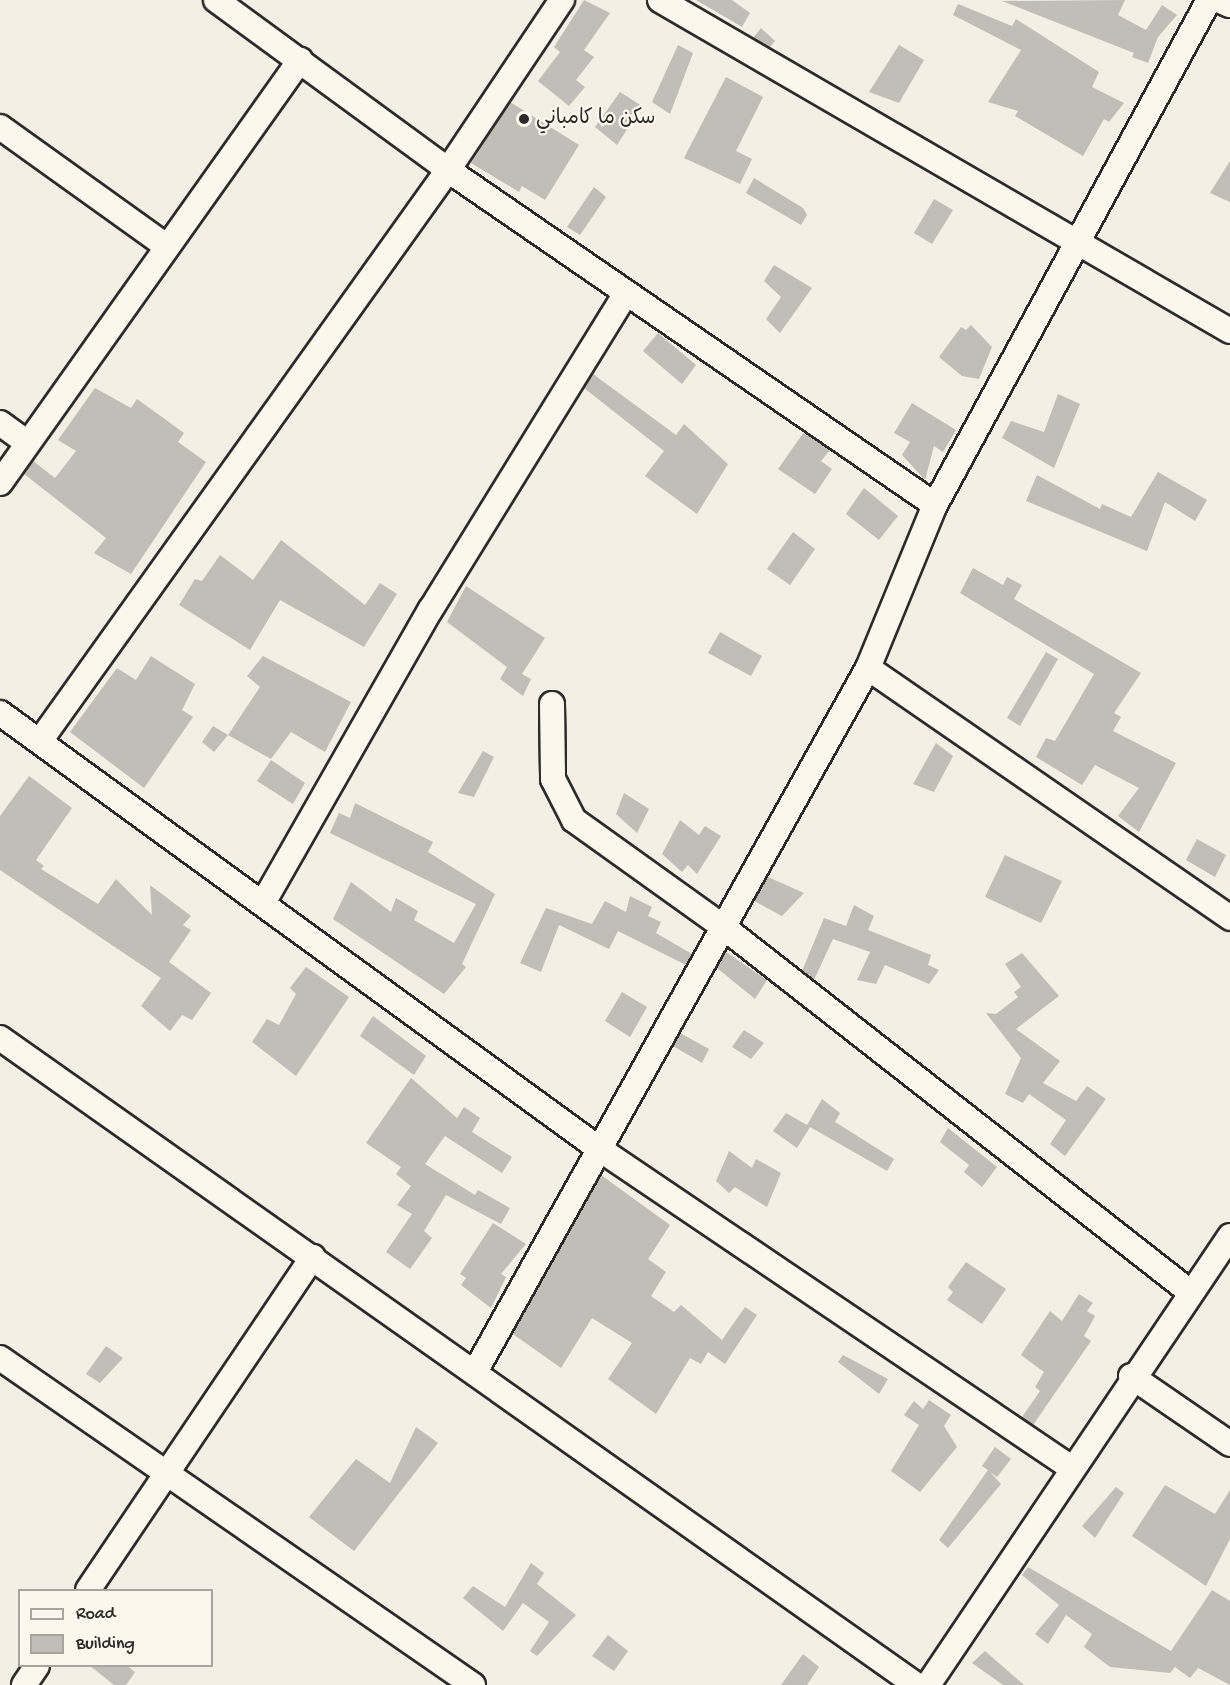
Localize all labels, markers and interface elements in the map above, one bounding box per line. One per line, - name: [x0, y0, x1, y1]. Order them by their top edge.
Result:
- place label: سكن ما كامباني: [536, 107, 656, 131]
- marker: سكن ما كامباني: [517, 112, 531, 126]
- legend: [18, 1589, 213, 1667]
- text: Road: [76, 1604, 115, 1625]
- text: Building: [76, 1634, 135, 1655]

